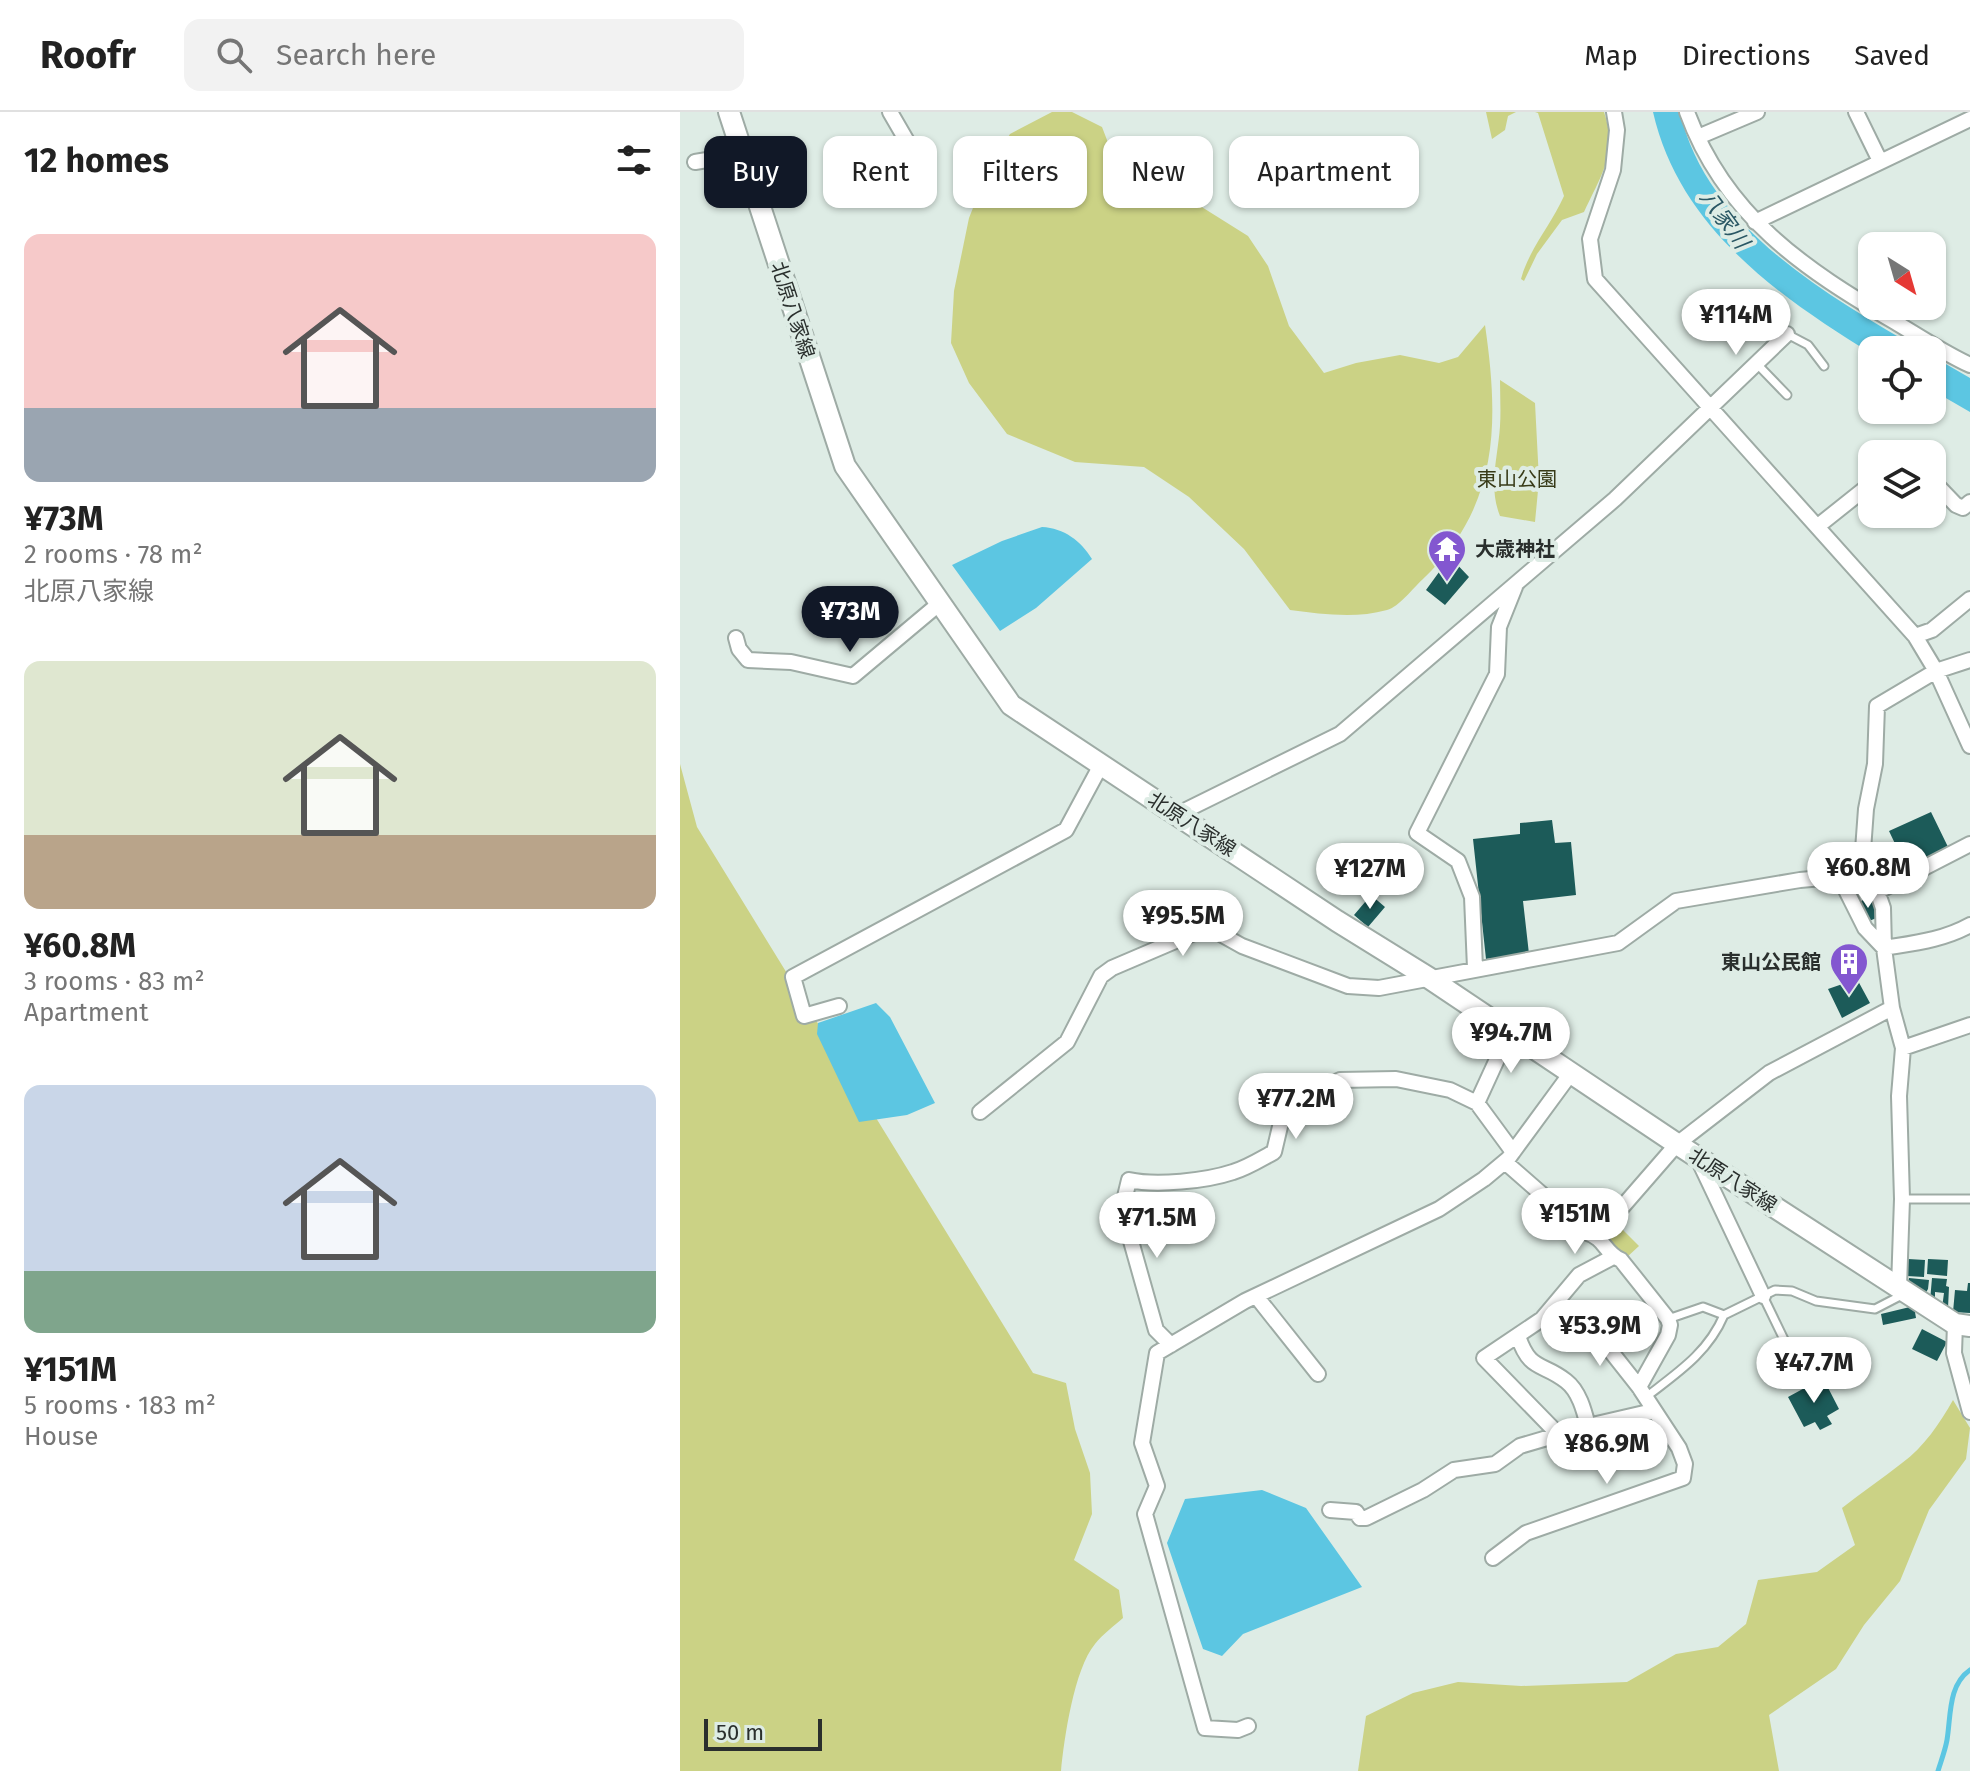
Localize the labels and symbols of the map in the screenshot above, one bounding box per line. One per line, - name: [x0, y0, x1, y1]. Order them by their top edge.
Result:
- water label: 八家川: [1694, 185, 1756, 256]
- north arrow: [1858, 232, 1946, 320]
- street label: 北原八家線: [766, 259, 820, 361]
- pin: ¥114M: [1680, 289, 1792, 357]
- park label: 東山公園: [1477, 467, 1557, 491]
- temple icon: 大歳神社: [1426, 528, 1468, 583]
- place label: 大歳神社: [1475, 537, 1555, 561]
- pin: ¥73M: [803, 586, 897, 654]
- street label: 北原八家線: [1144, 787, 1240, 861]
- pin: ¥60.8M: [1803, 842, 1933, 910]
- pin: ¥127M: [1314, 843, 1426, 911]
- pin: ¥95.5M: [1118, 890, 1248, 958]
- building icon: 東山公民館: [1828, 941, 1870, 996]
- place label: 東山公民館: [1721, 950, 1821, 974]
- pin: ¥94.7M: [1446, 1007, 1576, 1075]
- pin: ¥77.2M: [1231, 1073, 1361, 1141]
- street label: 北原八家線: [1685, 1143, 1781, 1217]
- pin: ¥151M: [1519, 1188, 1631, 1256]
- pin: ¥71.5M: [1092, 1192, 1222, 1260]
- pin: ¥53.9M: [1535, 1300, 1665, 1368]
- pin: ¥47.7M: [1749, 1337, 1879, 1405]
- pin: ¥86.9M: [1542, 1418, 1672, 1486]
- scale bar: [704, 1715, 822, 1751]

